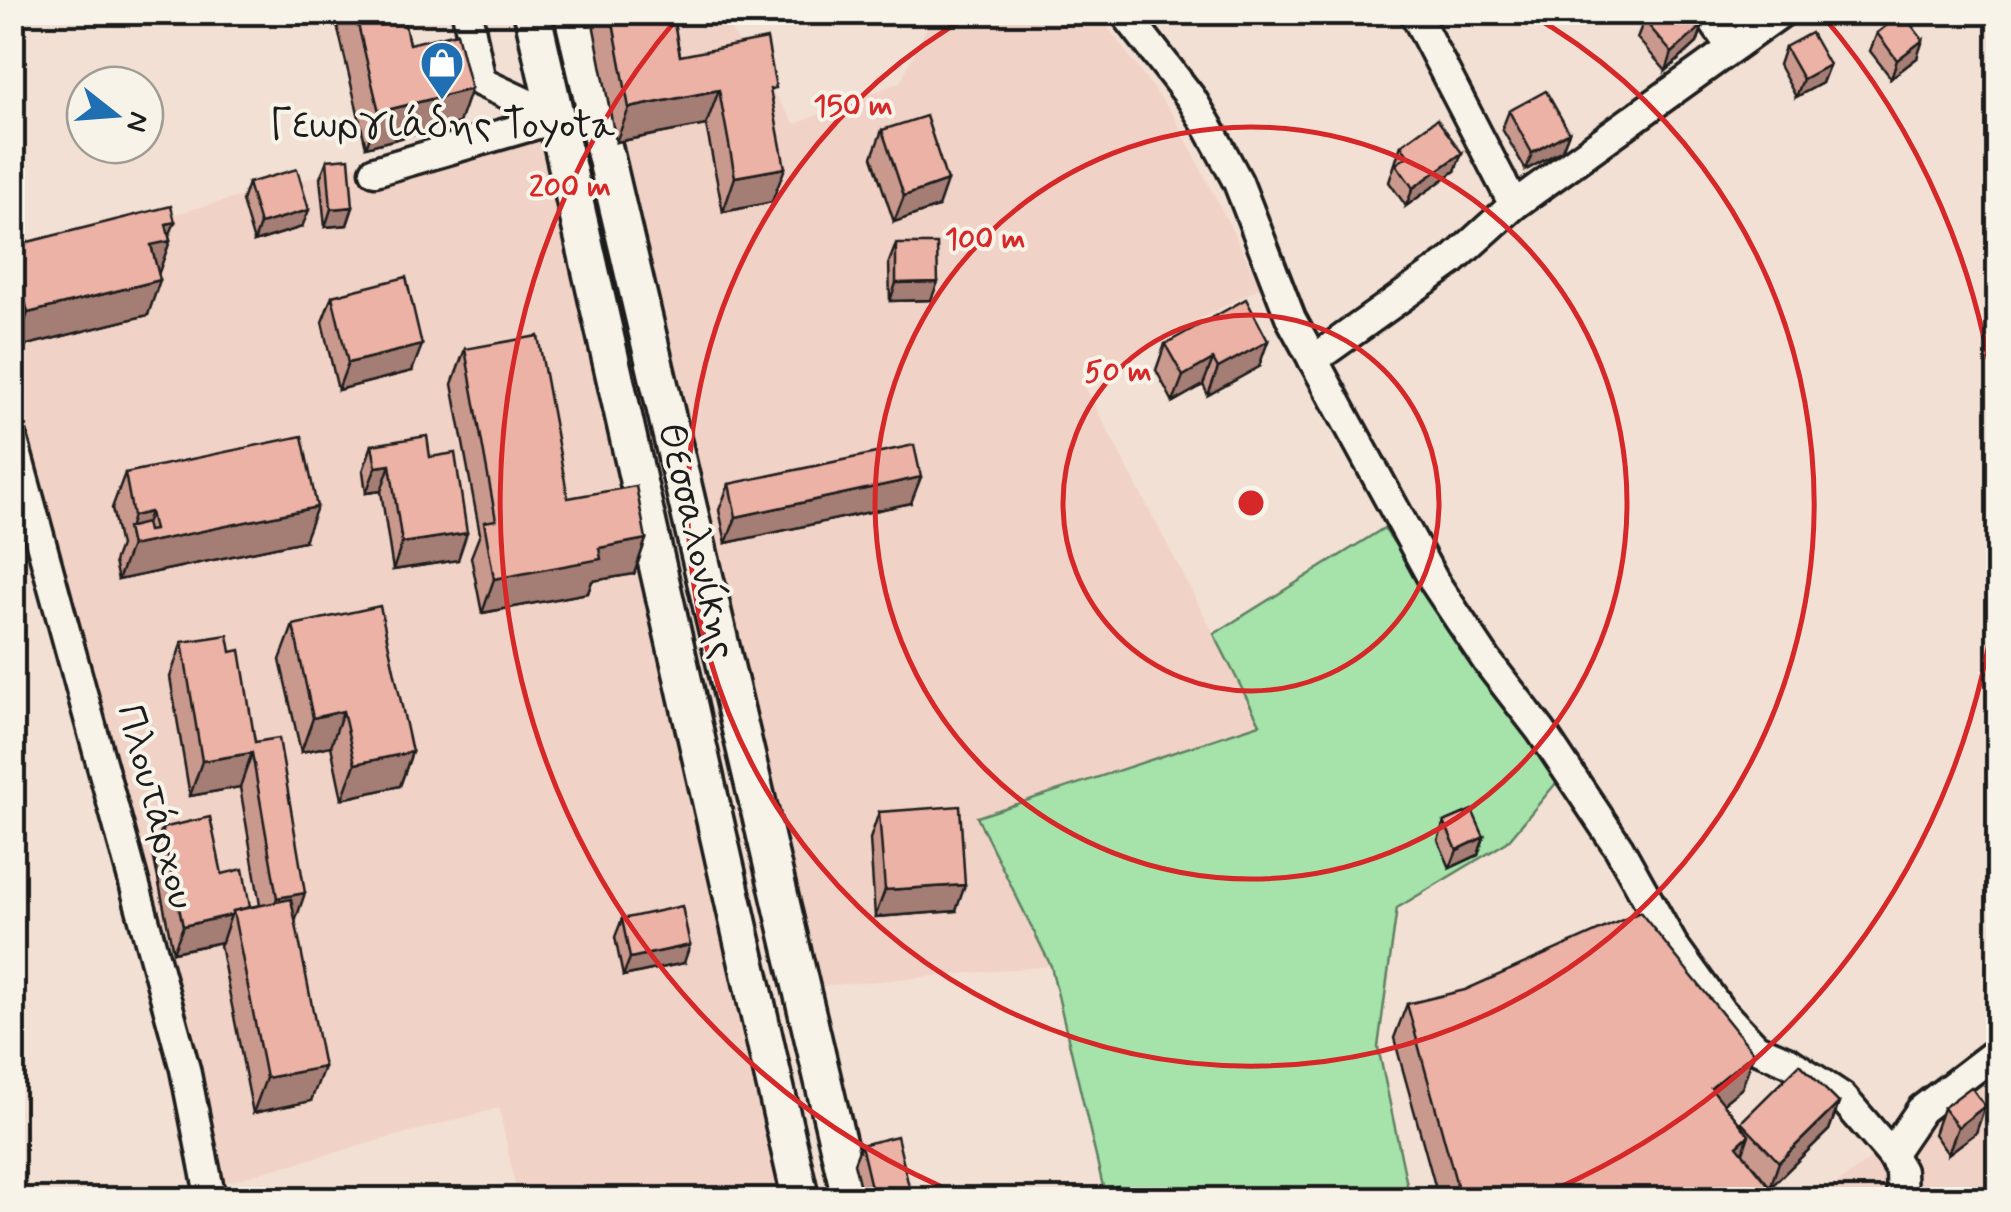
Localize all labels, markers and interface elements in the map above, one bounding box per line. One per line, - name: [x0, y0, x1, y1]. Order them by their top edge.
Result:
- shop icon: Γεωργιάδης Toyota: [419, 40, 465, 101]
- north arrow: [65, 65, 165, 165]
- text: 150 m: [813, 87, 893, 126]
- place label: Γεωργιάδης Toyota: [269, 100, 616, 152]
- text: N: [116, 107, 157, 136]
- text: 200 m: [529, 168, 611, 207]
- text: 100 m: [945, 220, 1025, 259]
- text: 50 m: [1084, 353, 1152, 392]
- street label: Θεσσαλονίκης: [644, 418, 748, 664]
- centre of rings: [1233, 485, 1269, 521]
- street label: Πλουτάρχου: [103, 699, 207, 915]

